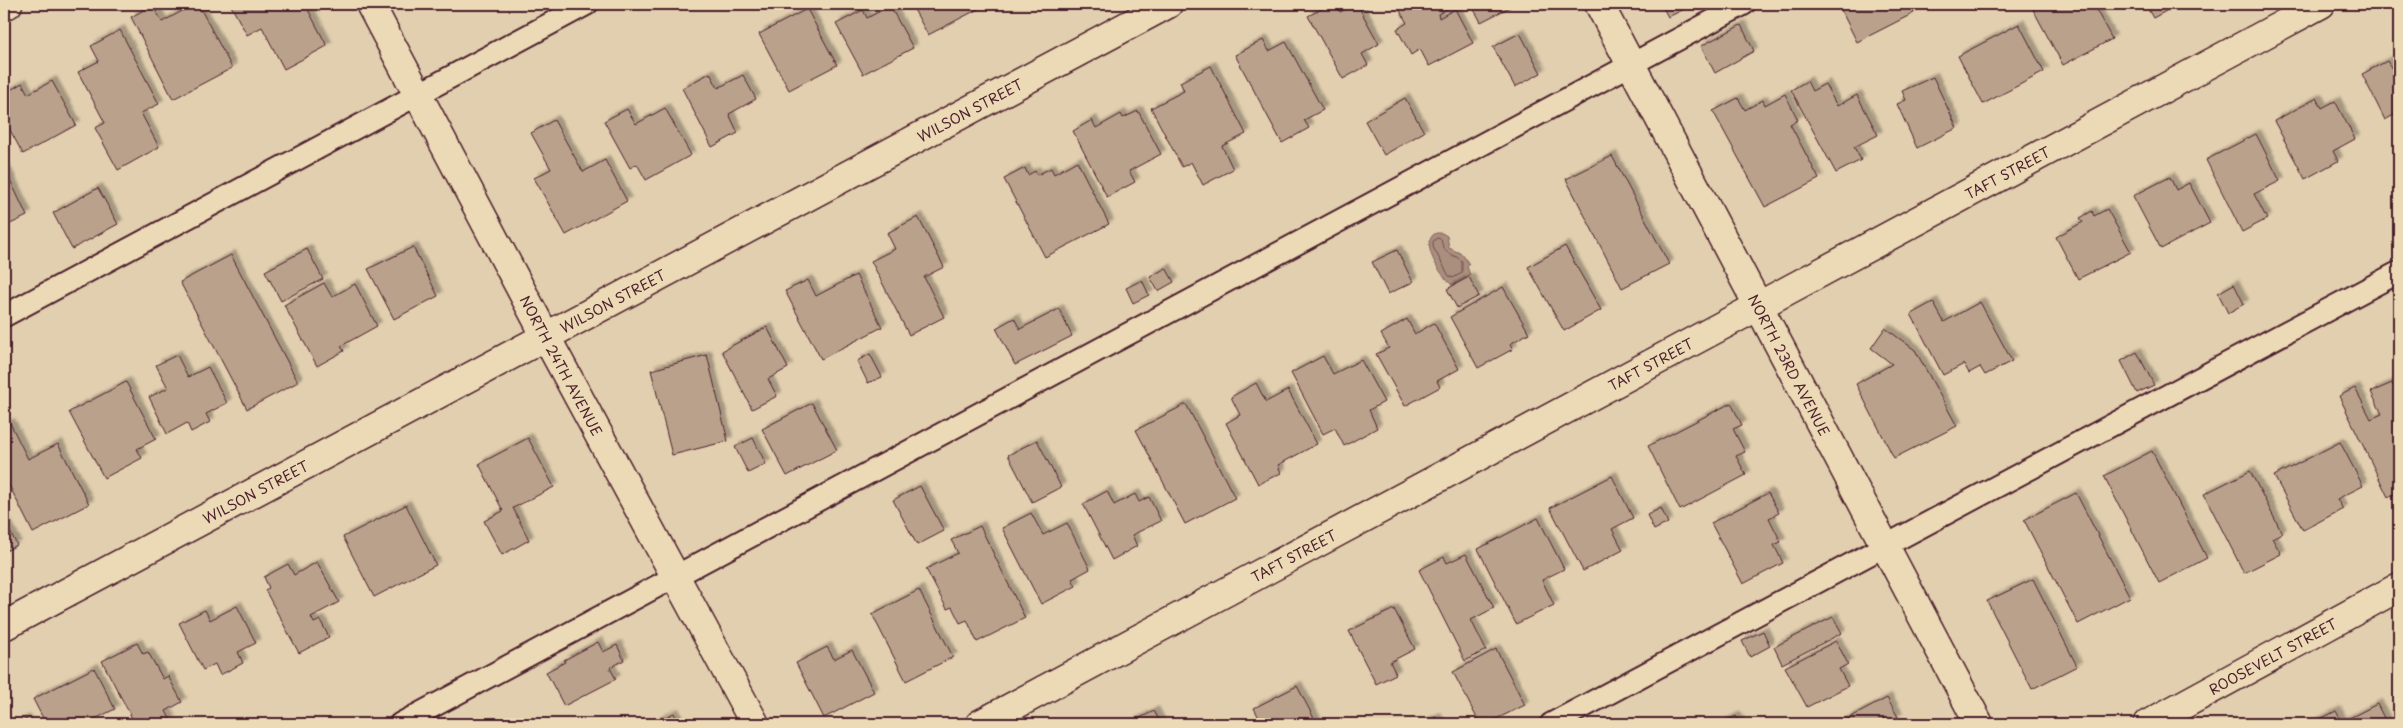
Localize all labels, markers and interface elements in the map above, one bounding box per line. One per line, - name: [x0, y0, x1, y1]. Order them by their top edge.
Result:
- street label: WILSON STREET: [913, 73, 1027, 147]
- street label: TAFT STREET: [1961, 141, 2054, 204]
- street label: WILSON STREET: [556, 264, 670, 338]
- street label: NORTH 23RD AVENUE: [1743, 290, 1836, 439]
- street label: NORTH 24TH AVENUE: [515, 291, 608, 439]
- street label: TAFT STREET: [1604, 332, 1697, 395]
- street label: WILSON STREET: [199, 455, 312, 529]
- street label: TAFT STREET: [1247, 524, 1340, 587]
- street label: ROOSEVELT STREET: [2205, 612, 2341, 700]

